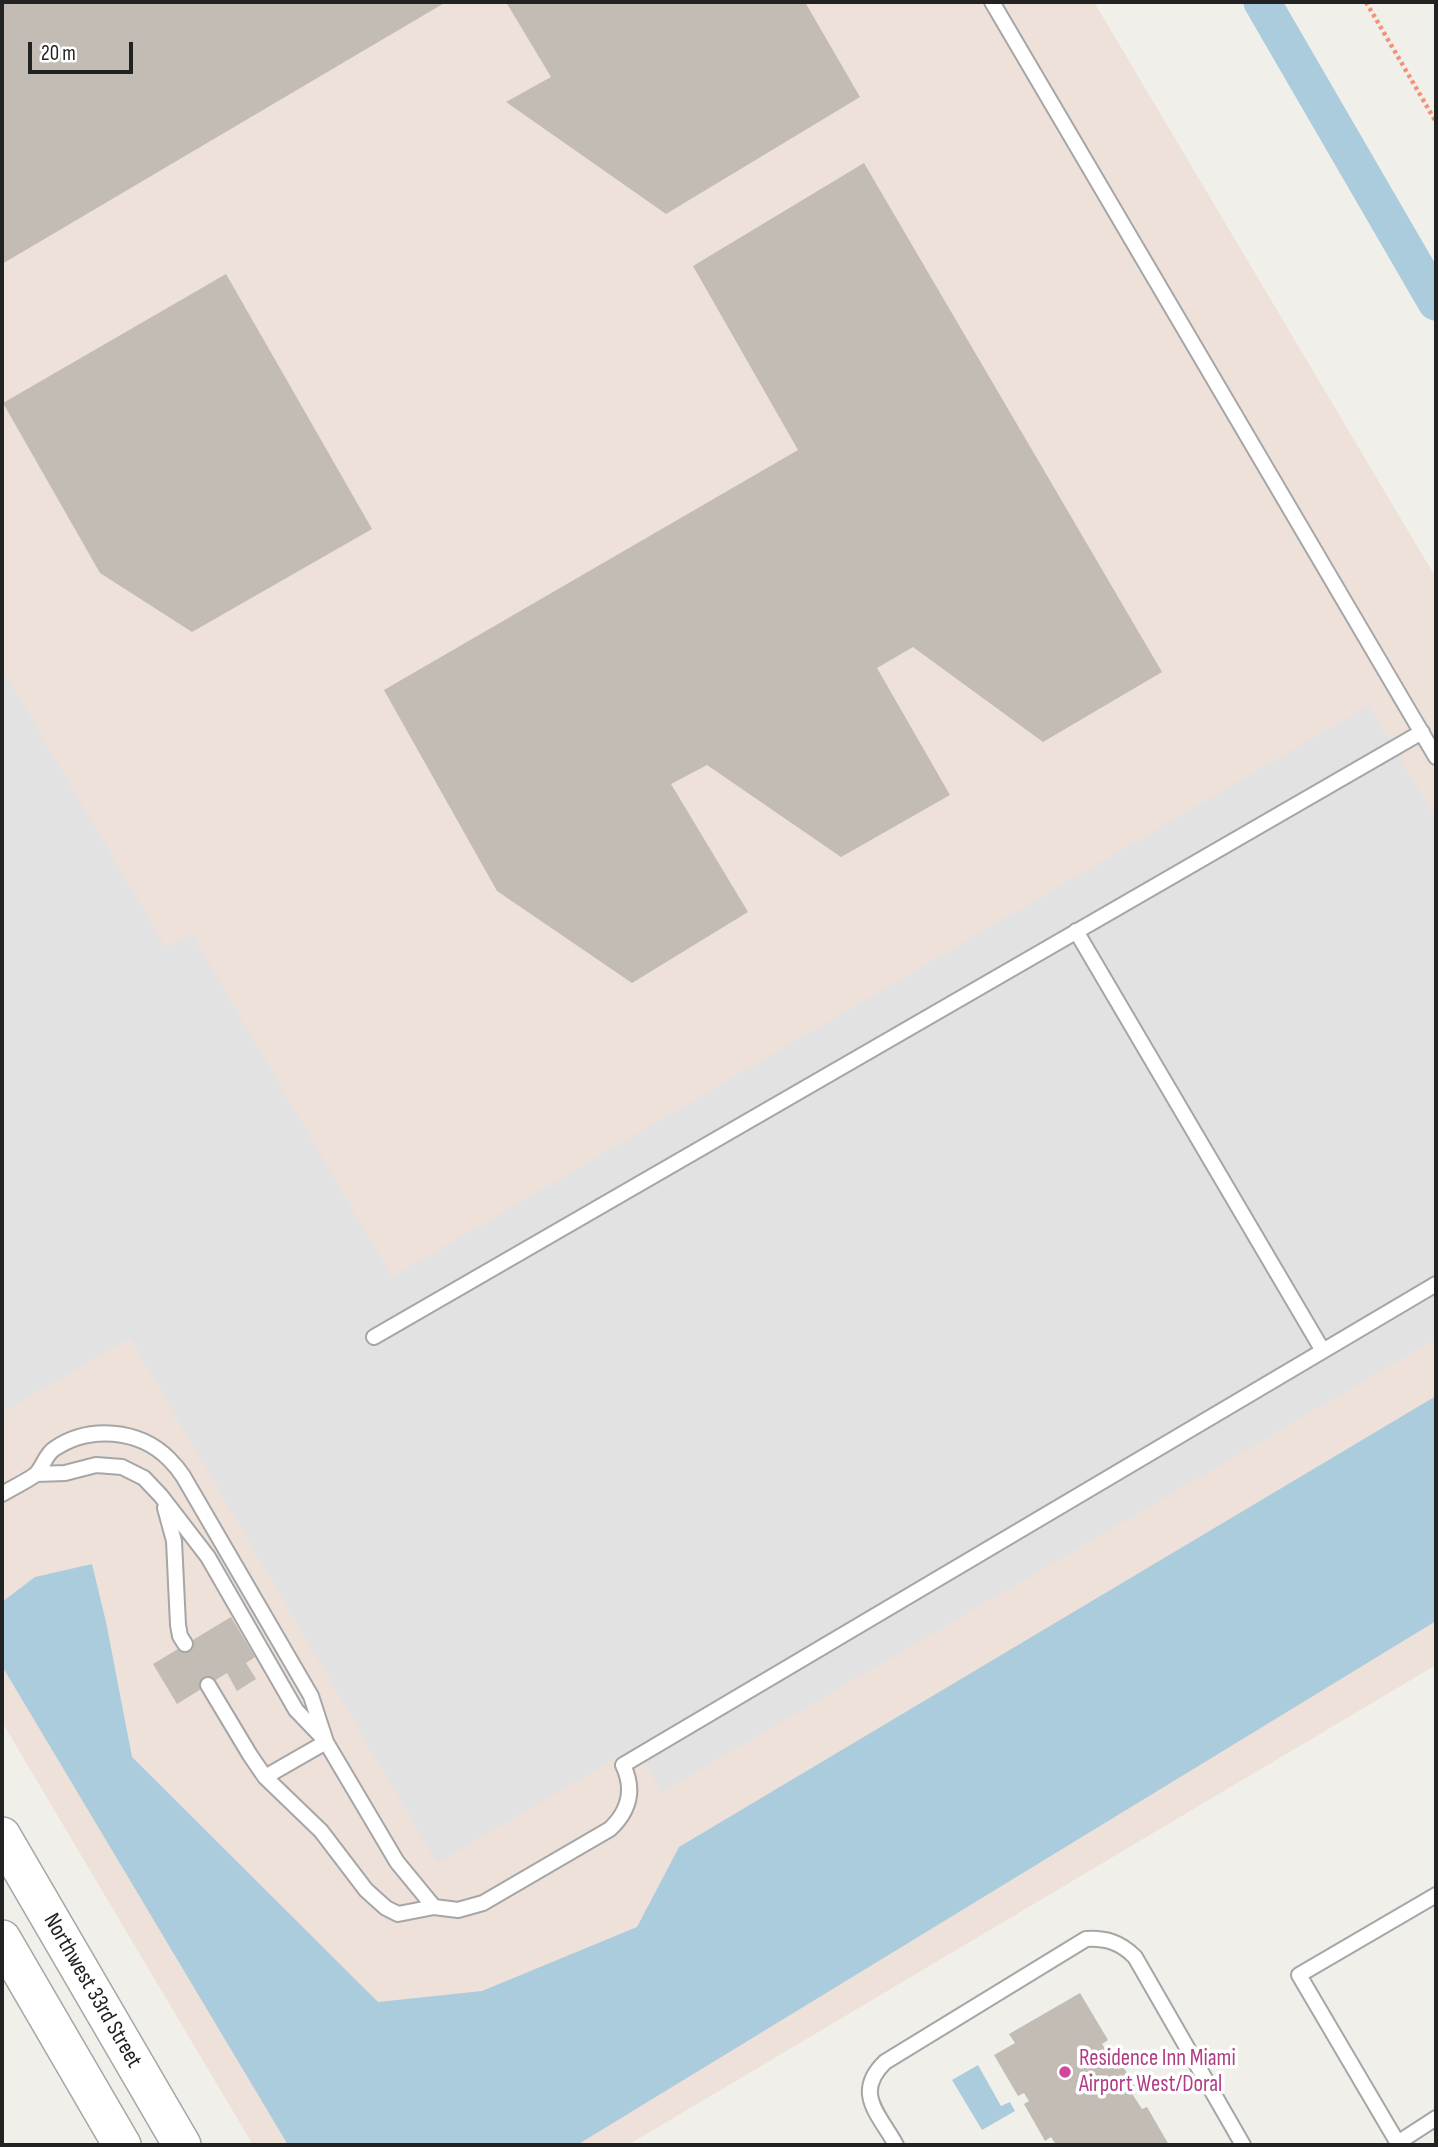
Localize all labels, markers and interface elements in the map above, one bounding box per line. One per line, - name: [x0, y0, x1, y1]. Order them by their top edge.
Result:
- scale bar: [32, 28, 136, 72]
- text: 20 m: [41, 41, 76, 66]
- street label: Northwest 33rd Street: [37, 1909, 147, 2073]
- place label: Residence Inn Miami Airport West/Doral: [1079, 2045, 1236, 2099]
- marker: Residence Inn Miami Airport West/Doral: [1057, 2064, 1073, 2080]

